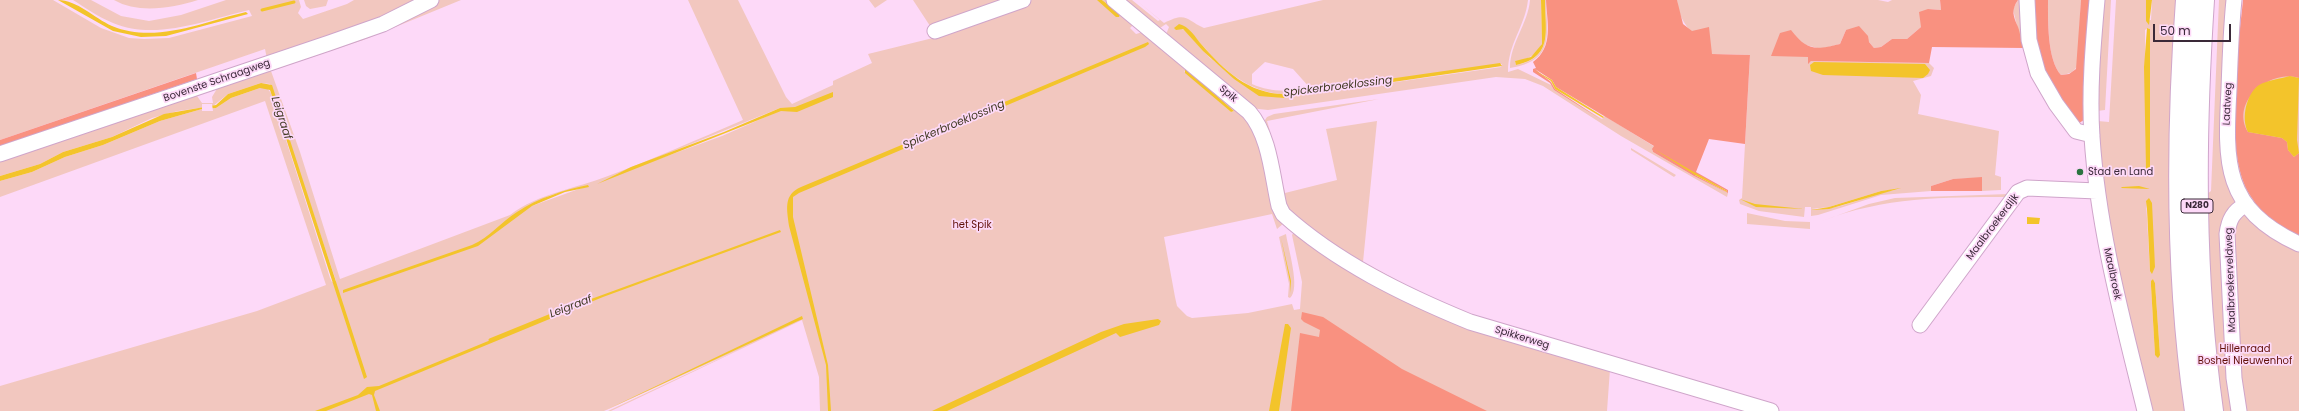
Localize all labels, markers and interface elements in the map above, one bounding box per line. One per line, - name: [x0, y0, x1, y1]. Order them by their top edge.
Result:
- scale bar: [2155, 16, 2233, 42]
- text: 50 m: [2160, 22, 2191, 39]
- street label: Bovenste Schraagweg: [162, 57, 272, 105]
- water label: Spickerbroeklossing: [1283, 74, 1393, 100]
- street label: Laatweg: [2221, 82, 2235, 126]
- street label: Spik: [1216, 83, 1240, 105]
- water label: Leigraaf: [268, 95, 294, 141]
- water label: Spickerbroeklossing: [901, 98, 1007, 152]
- place label: Stad en Land: [2088, 166, 2153, 178]
- marker: Stad en Land: [2075, 167, 2085, 177]
- street label: Maalbroekerdijk: [1964, 192, 2022, 262]
- road number: N280: [2181, 199, 2213, 213]
- park label: het Spik: [952, 219, 992, 231]
- street label: Maalbroekerveldweg: [2223, 227, 2239, 333]
- street label: Maalbroek: [2101, 247, 2123, 301]
- water label: Leigraaf: [548, 293, 594, 321]
- street label: Spikkerweg: [1493, 324, 1551, 352]
- park label: Hillenraad Boshei Nieuwenhof: [2198, 343, 2292, 366]

